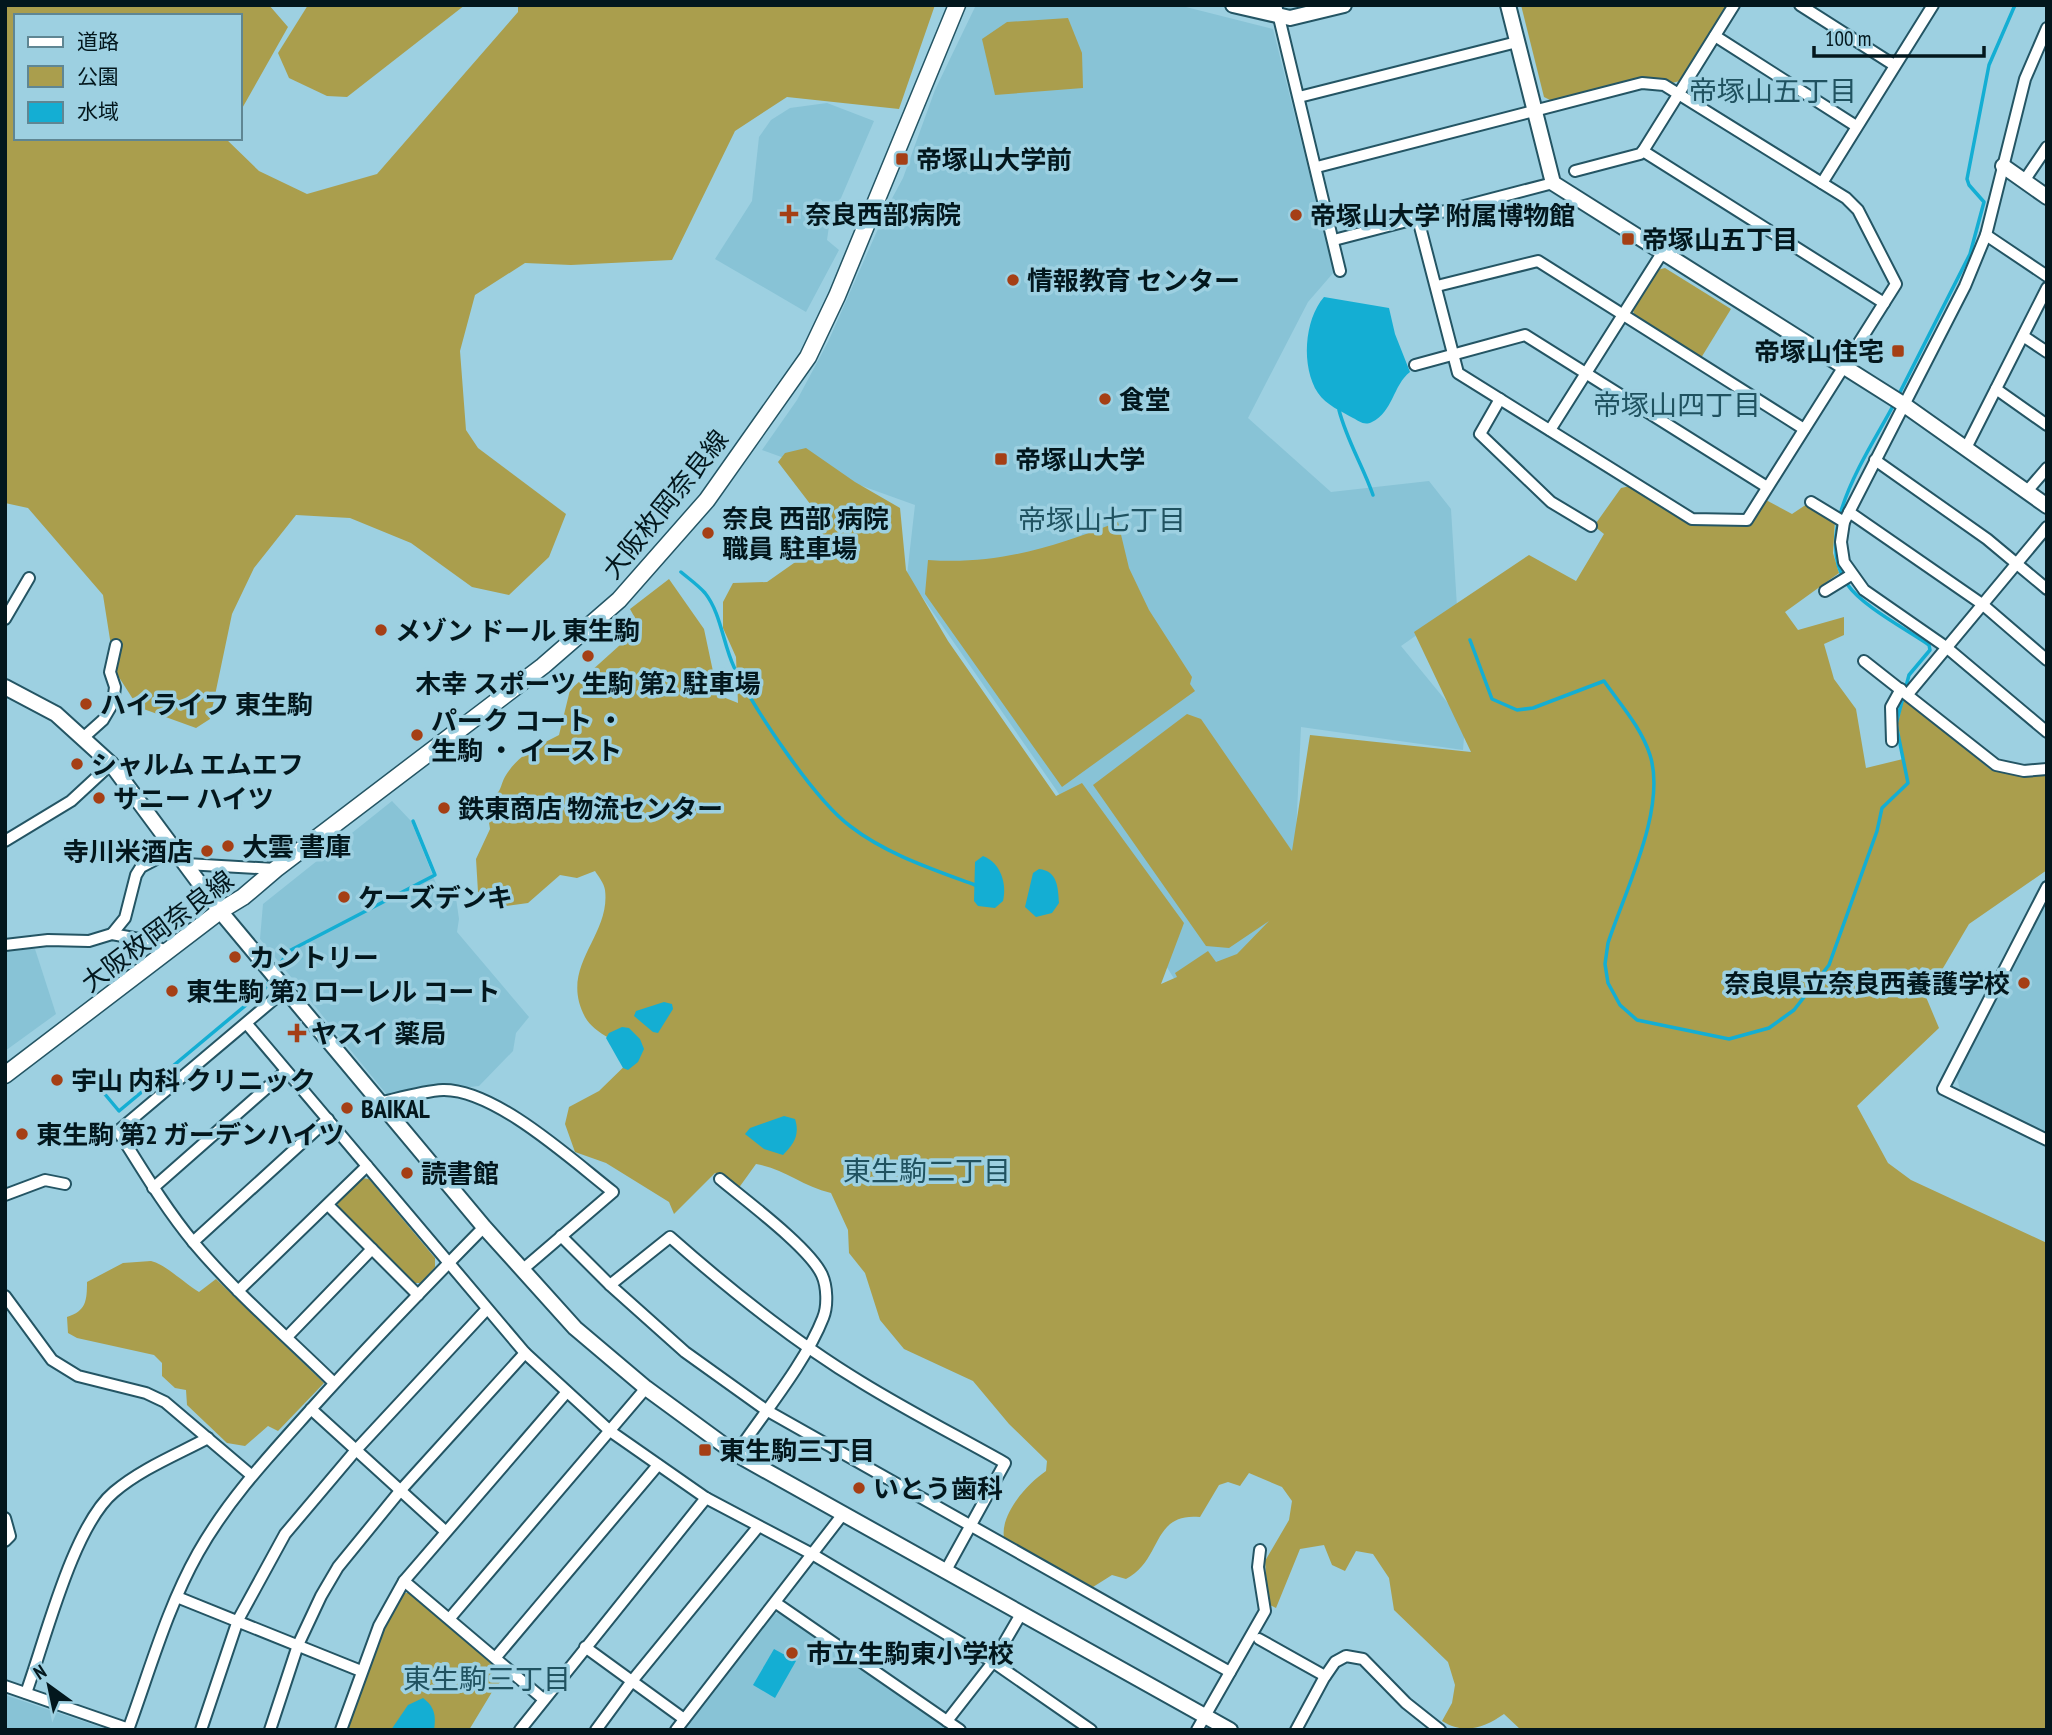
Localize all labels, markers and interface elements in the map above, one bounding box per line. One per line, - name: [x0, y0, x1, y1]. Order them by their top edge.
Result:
- legend: [14, 14, 242, 140]
- scale bar: [1814, 14, 1984, 58]
- text: 100 m: [1825, 25, 1871, 52]
- text: 道路: [77, 28, 119, 55]
- text: 公園: [77, 63, 119, 90]
- district label: 帝塚山五丁目: [1689, 72, 1857, 109]
- text: 水域: [77, 98, 119, 125]
- place label: 帝塚山大学前: [916, 143, 1072, 176]
- marker: 帝塚山大学前: [894, 151, 910, 167]
- place label: 奈良西部病院: [805, 198, 961, 231]
- place label: 帝塚山大学 附属博物館: [1310, 199, 1575, 232]
- marker: 奈良西部病院: [779, 204, 799, 224]
- marker: 帝塚山大学 附属博物館: [1288, 207, 1304, 223]
- place label: 帝塚山五丁目: [1642, 223, 1798, 256]
- marker: 帝塚山五丁目: [1620, 231, 1636, 247]
- place label: 情報教育 センター: [1027, 264, 1240, 297]
- marker: 情報教育 センター: [1005, 272, 1021, 288]
- place label: 帝塚山住宅: [1754, 335, 1884, 368]
- marker: 帝塚山住宅: [1890, 343, 1906, 359]
- place label: 食堂: [1119, 383, 1171, 416]
- district label: 帝塚山四丁目: [1593, 386, 1761, 423]
- marker: 食堂: [1097, 391, 1113, 407]
- street label: 大阪枚岡奈良線: [595, 423, 735, 585]
- place label: 帝塚山大学: [1015, 443, 1145, 476]
- marker: 帝塚山大学: [993, 451, 1009, 467]
- district label: 帝塚山七丁目: [1018, 501, 1186, 538]
- place label: 奈良 西部 病院 職員 駐車場: [722, 502, 889, 565]
- marker: 奈良 西部 病院 職員 駐車場: [700, 525, 716, 541]
- place label: メゾン ドール 東生駒: [395, 614, 640, 647]
- marker: メゾン ドール 東生駒: [373, 622, 389, 638]
- marker: 木幸 スポーツ 生駒 第2 駐車場: [580, 648, 596, 664]
- place label: 木幸 スポーツ 生駒 第2 駐車場: [415, 667, 761, 700]
- place label: ハイライフ 東生駒: [100, 688, 313, 721]
- marker: ハイライフ 東生駒: [78, 696, 94, 712]
- place label: パーク コート ・ 生駒 ・ イースト: [431, 704, 624, 767]
- marker: パーク コート ・ 生駒 ・ イースト: [409, 727, 425, 743]
- place label: シャルム エムエフ: [91, 748, 304, 781]
- marker: シャルム エムエフ: [69, 756, 85, 772]
- place label: サニー ハイツ: [113, 782, 274, 815]
- marker: サニー ハイツ: [91, 790, 107, 806]
- place label: 鉄東商店 物流センター: [458, 792, 723, 825]
- marker: 鉄東商店 物流センター: [436, 800, 452, 816]
- place label: 大雲 書庫: [242, 830, 351, 863]
- place label: 寺川米酒店: [63, 835, 193, 868]
- marker: 大雲 書庫: [220, 838, 236, 854]
- marker: 寺川米酒店: [199, 843, 215, 859]
- street label: 大阪枚岡奈良線: [74, 863, 240, 999]
- place label: ケーズデンキ: [358, 881, 513, 914]
- marker: ケーズデンキ: [336, 889, 352, 905]
- place label: カントリー: [249, 941, 379, 974]
- marker: カントリー: [227, 949, 243, 965]
- place label: 奈良県立奈良西養護学校: [1724, 967, 2010, 1000]
- place label: 東生駒 第2 ローレル コート: [186, 975, 500, 1008]
- marker: 奈良県立奈良西養護学校: [2016, 975, 2032, 991]
- marker: 東生駒 第2 ローレル コート: [164, 983, 180, 999]
- place label: ヤスイ 薬局: [311, 1017, 446, 1050]
- marker: ヤスイ 薬局: [289, 1025, 305, 1041]
- place label: 宇山 内科 クリニック: [71, 1064, 316, 1097]
- marker: 宇山 内科 クリニック: [49, 1072, 65, 1088]
- place label: BAIKAL: [361, 1092, 430, 1125]
- marker: BAIKAL: [339, 1100, 355, 1116]
- place label: 東生駒 第2 ガーデンハイツ: [36, 1118, 345, 1151]
- marker: 東生駒 第2 ガーデンハイツ: [14, 1126, 30, 1142]
- district label: 東生駒二丁目: [843, 1152, 1011, 1189]
- place label: 読書館: [421, 1157, 499, 1190]
- marker: 読書館: [399, 1165, 415, 1181]
- place label: 東生駒三丁目: [719, 1434, 875, 1467]
- marker: 東生駒三丁目: [697, 1442, 713, 1458]
- place label: いとう歯科: [873, 1472, 1003, 1505]
- marker: いとう歯科: [851, 1480, 867, 1496]
- place label: 市立生駒東小学校: [806, 1637, 1014, 1670]
- marker: 市立生駒東小学校: [784, 1645, 800, 1661]
- north arrow: [14, 1651, 84, 1721]
- text: N: [29, 1659, 51, 1685]
- district label: 東生駒三丁目: [403, 1660, 571, 1697]

